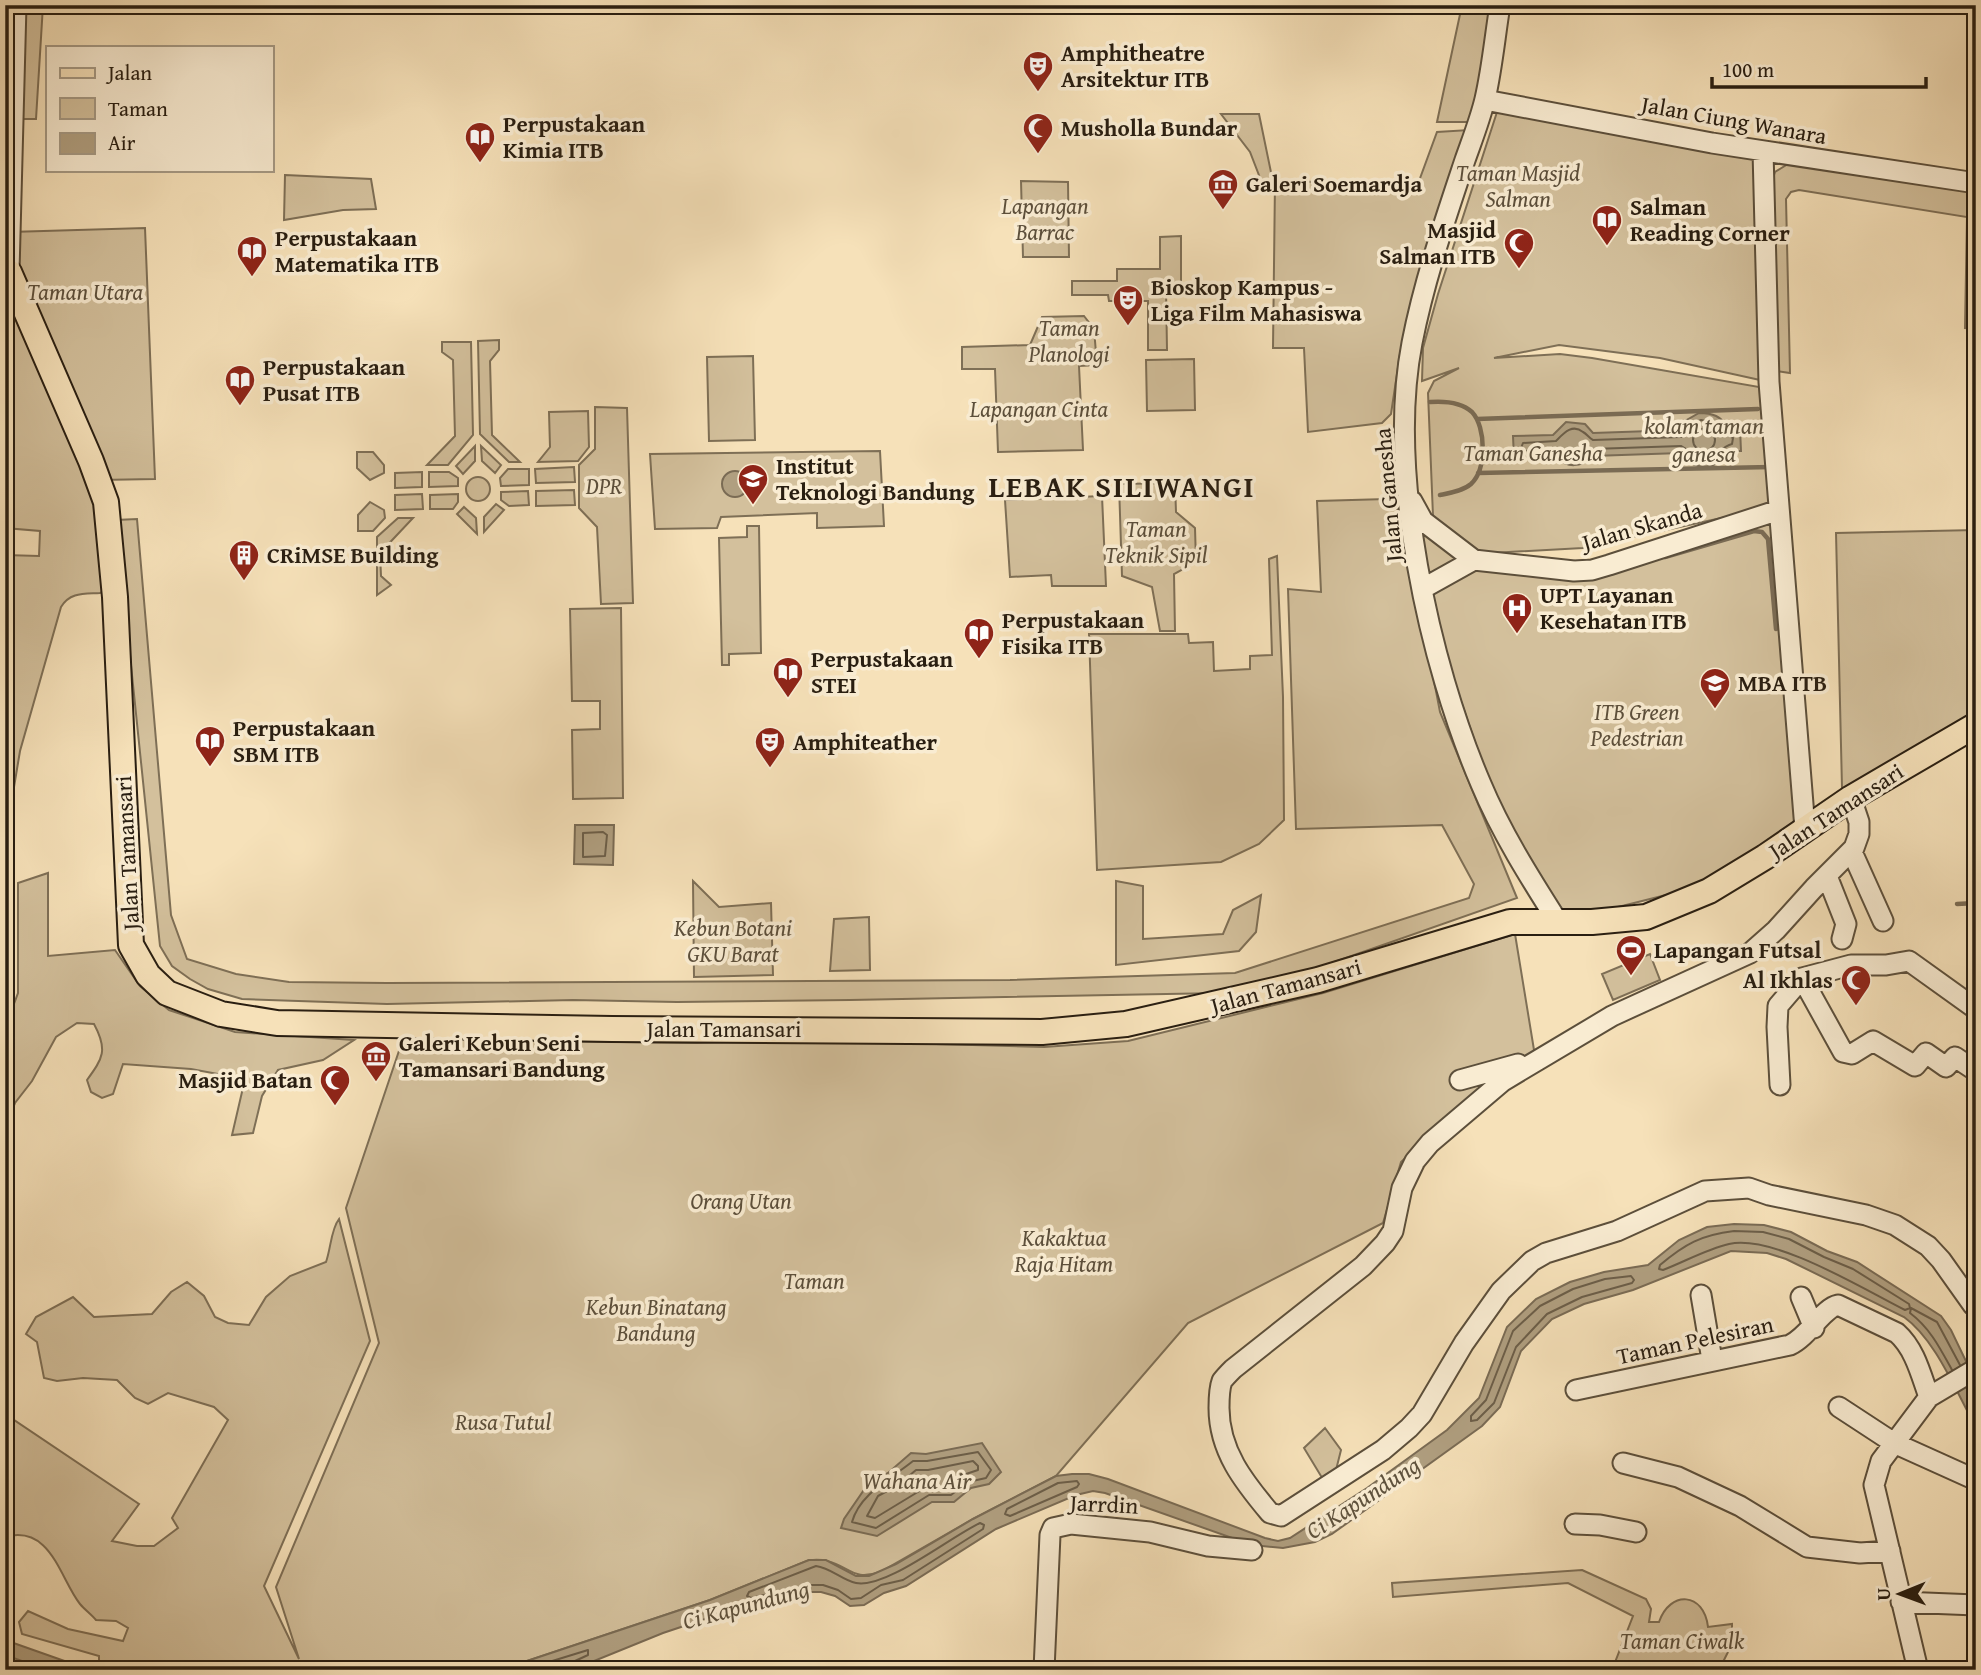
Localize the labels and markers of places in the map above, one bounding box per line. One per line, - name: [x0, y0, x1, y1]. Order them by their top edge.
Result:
- place label: Amphitheatre Arsitektur ITB: [1061, 36, 1209, 95]
- theatre icon: Amphitheatre Arsitektur ITB: [1021, 49, 1055, 93]
- place label: Perpustakaan Kimia ITB: [503, 107, 646, 166]
- mosque icon: Musholla Bundar: [1021, 111, 1055, 155]
- place label: Musholla Bundar: [1061, 111, 1238, 144]
- library icon: Perpustakaan Kimia ITB: [463, 120, 497, 164]
- museum icon: Galeri Soemardja: [1206, 167, 1240, 211]
- place label: Galeri Soemardja: [1246, 167, 1422, 200]
- place label: Salman Reading Corner: [1630, 190, 1790, 249]
- library icon: Salman Reading Corner: [1590, 203, 1624, 247]
- place label: Masjid Salman ITB: [1379, 213, 1497, 272]
- place label: Perpustakaan Matematika ITB: [275, 221, 439, 280]
- mosque icon: Masjid Salman ITB: [1502, 226, 1536, 270]
- library icon: Perpustakaan Matematika ITB: [235, 234, 269, 278]
- place label: Bioskop Kampus - Liga Film Mahasiswa: [1151, 270, 1362, 329]
- theatre icon: Bioskop Kampus - Liga Film Mahasiswa: [1111, 283, 1145, 327]
- place label: Perpustakaan Pusat ITB: [263, 350, 406, 409]
- library icon: Perpustakaan Pusat ITB: [223, 363, 257, 407]
- place label: Institut Teknologi Bandung: [776, 449, 975, 508]
- school or university icon: Institut Teknologi Bandung: [736, 462, 770, 506]
- building icon: CRiMSE Building: [227, 538, 261, 582]
- place label: CRiMSE Building: [267, 538, 439, 571]
- place label: UPT Layanan Kesehatan ITB: [1540, 578, 1687, 637]
- hospital icon: UPT Layanan Kesehatan ITB: [1500, 591, 1534, 635]
- place label: Perpustakaan Fisika ITB: [1002, 603, 1145, 662]
- library icon: Perpustakaan Fisika ITB: [962, 616, 996, 660]
- place label: Perpustakaan STEI: [811, 642, 954, 701]
- library icon: Perpustakaan STEI: [771, 655, 805, 699]
- school or university icon: MBA ITB: [1698, 666, 1732, 710]
- place label: MBA ITB: [1738, 666, 1827, 699]
- place label: Perpustakaan SBM ITB: [233, 711, 376, 770]
- library icon: Perpustakaan SBM ITB: [193, 724, 227, 768]
- theatre icon: Amphiteather: [753, 725, 787, 769]
- place label: Amphiteather: [793, 725, 938, 758]
- sports icon: Lapangan Futsal: [1614, 933, 1648, 977]
- place label: Lapangan Futsal: [1654, 933, 1821, 966]
- place label: Al Ikhlas: [1743, 963, 1833, 996]
- mosque icon: Al Ikhlas: [1839, 963, 1873, 1007]
- place label: Galeri Kebun Seni Tamansari Bandung: [399, 1026, 606, 1085]
- museum icon: Galeri Kebun Seni Tamansari Bandung: [359, 1039, 393, 1083]
- place label: Masjid Batan: [178, 1063, 312, 1096]
- mosque icon: Masjid Batan: [318, 1063, 352, 1107]

